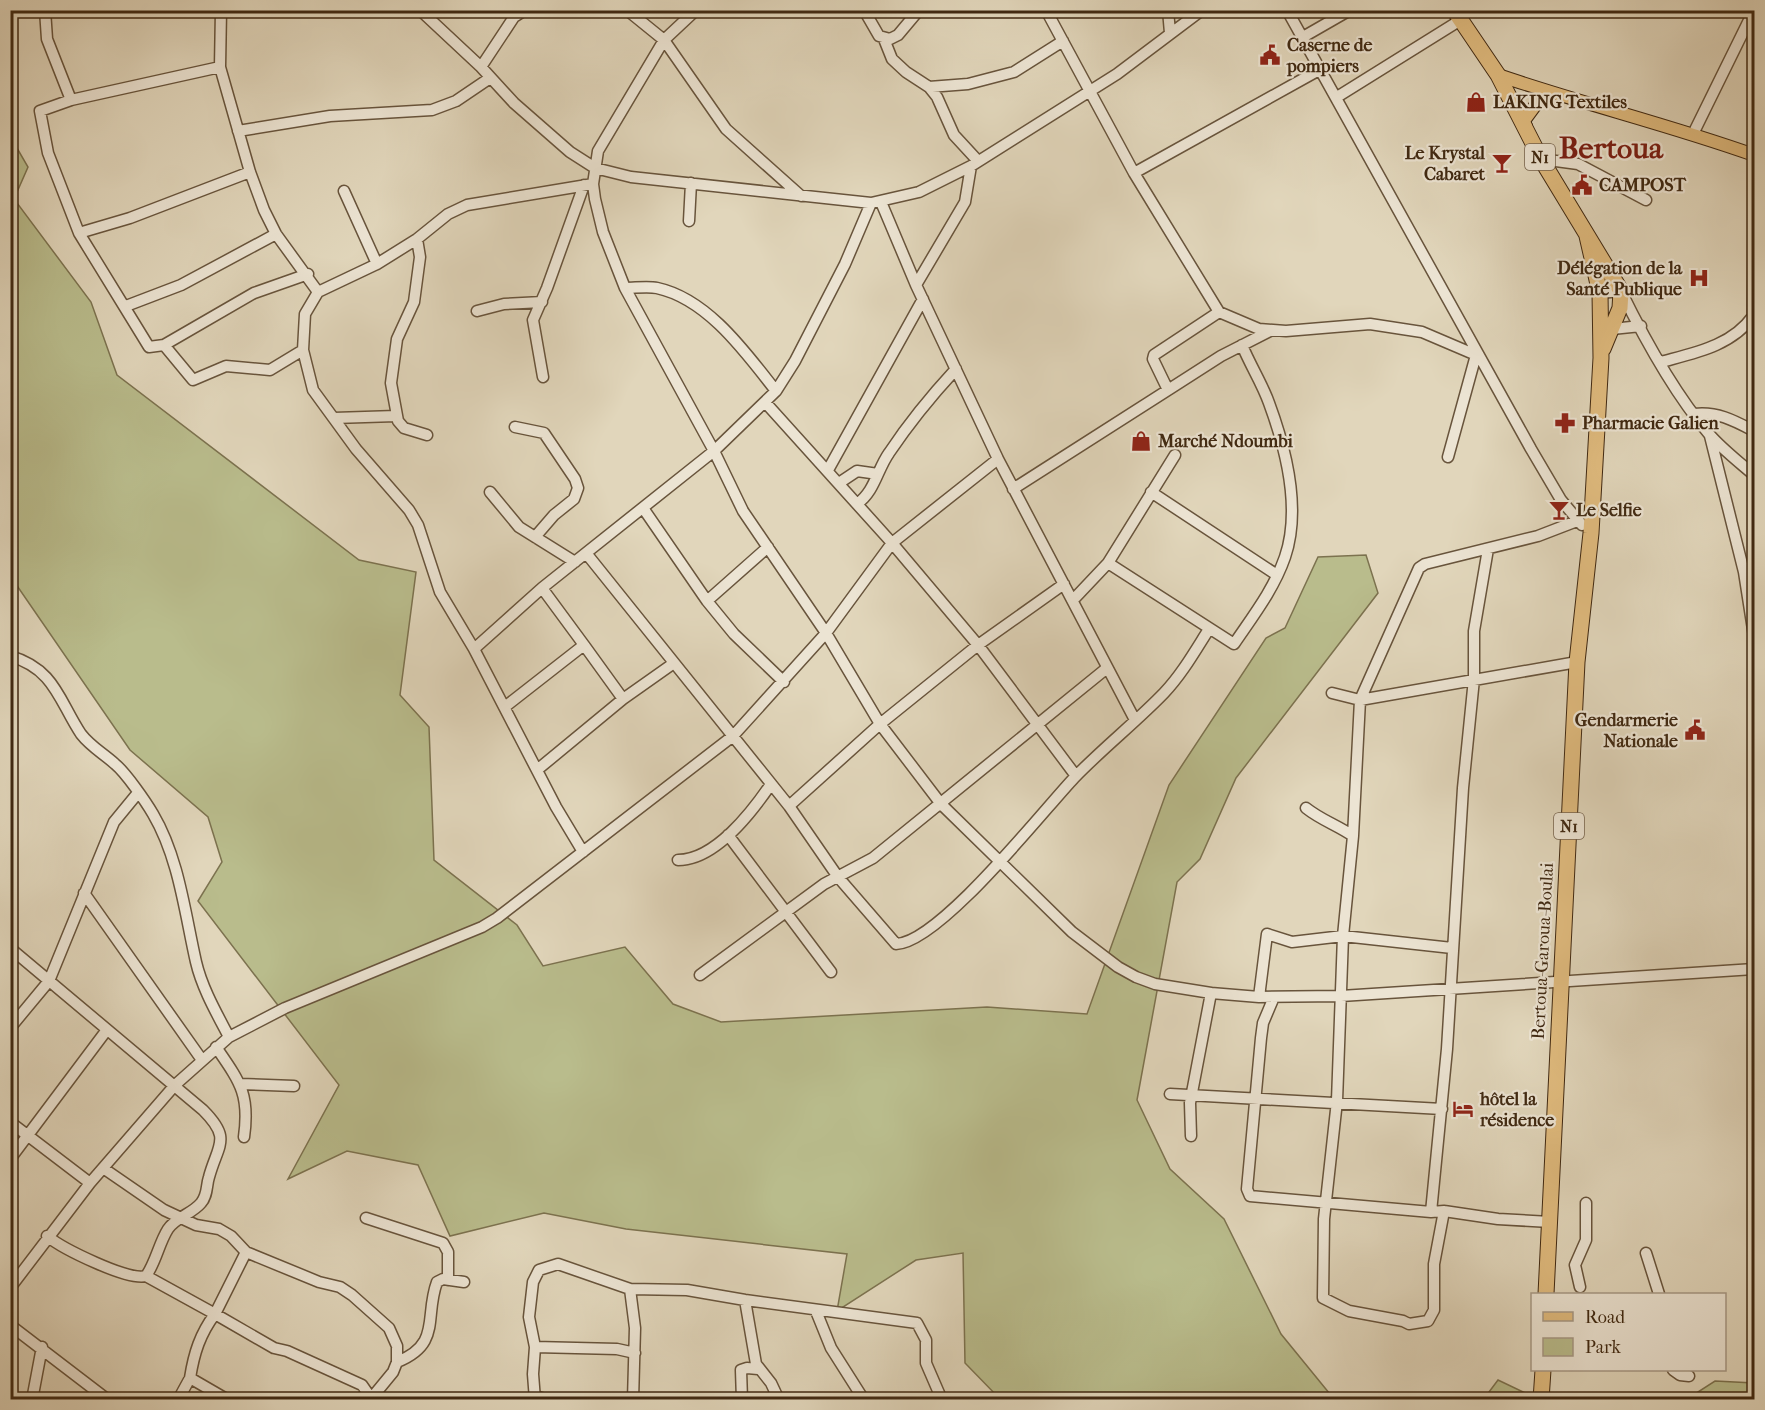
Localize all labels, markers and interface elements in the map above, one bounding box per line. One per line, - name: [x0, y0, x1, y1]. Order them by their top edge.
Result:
- place label: Caserne de pompiers: [1286, 35, 1373, 77]
- public building icon: Caserne de pompiers: [1258, 43, 1282, 67]
- shop icon: LAKING Textiles: [1464, 90, 1488, 114]
- place label: LAKING Textiles: [1493, 92, 1627, 113]
- district label: Bertoua: [1559, 131, 1664, 166]
- place label: Le Krystal Cabaret: [1405, 143, 1486, 185]
- road number: N1: [1525, 144, 1555, 170]
- bar icon: Le Krystal Cabaret: [1490, 151, 1514, 175]
- public building icon: CAMPOST: [1570, 173, 1594, 197]
- place label: CAMPOST: [1599, 175, 1687, 196]
- place label: Délégation de la Santé Publique: [1557, 258, 1683, 300]
- hospital icon: Délégation de la Santé Publique: [1687, 266, 1711, 290]
- pharmacy icon: Pharmacie Galien: [1553, 411, 1577, 435]
- place label: Pharmacie Galien: [1582, 413, 1719, 434]
- shop icon: Marché Ndoumbi: [1129, 429, 1153, 453]
- place label: Marché Ndoumbi: [1157, 431, 1294, 452]
- bar icon: Le Selfie: [1547, 498, 1571, 522]
- place label: Le Selfie: [1576, 500, 1642, 521]
- place label: Gendarmerie Nationale: [1575, 710, 1678, 752]
- public building icon: Gendarmerie Nationale: [1683, 718, 1707, 742]
- road number: N1: [1554, 813, 1584, 839]
- street label: Bertoua-Garoua-Boulai: [1528, 861, 1558, 1040]
- place label: hôtel la résidence: [1479, 1089, 1554, 1131]
- hotel icon: hôtel la résidence: [1451, 1097, 1475, 1121]
- legend: [1531, 1293, 1726, 1371]
- text: Road: [1585, 1307, 1625, 1328]
- text: Park: [1585, 1337, 1622, 1358]

